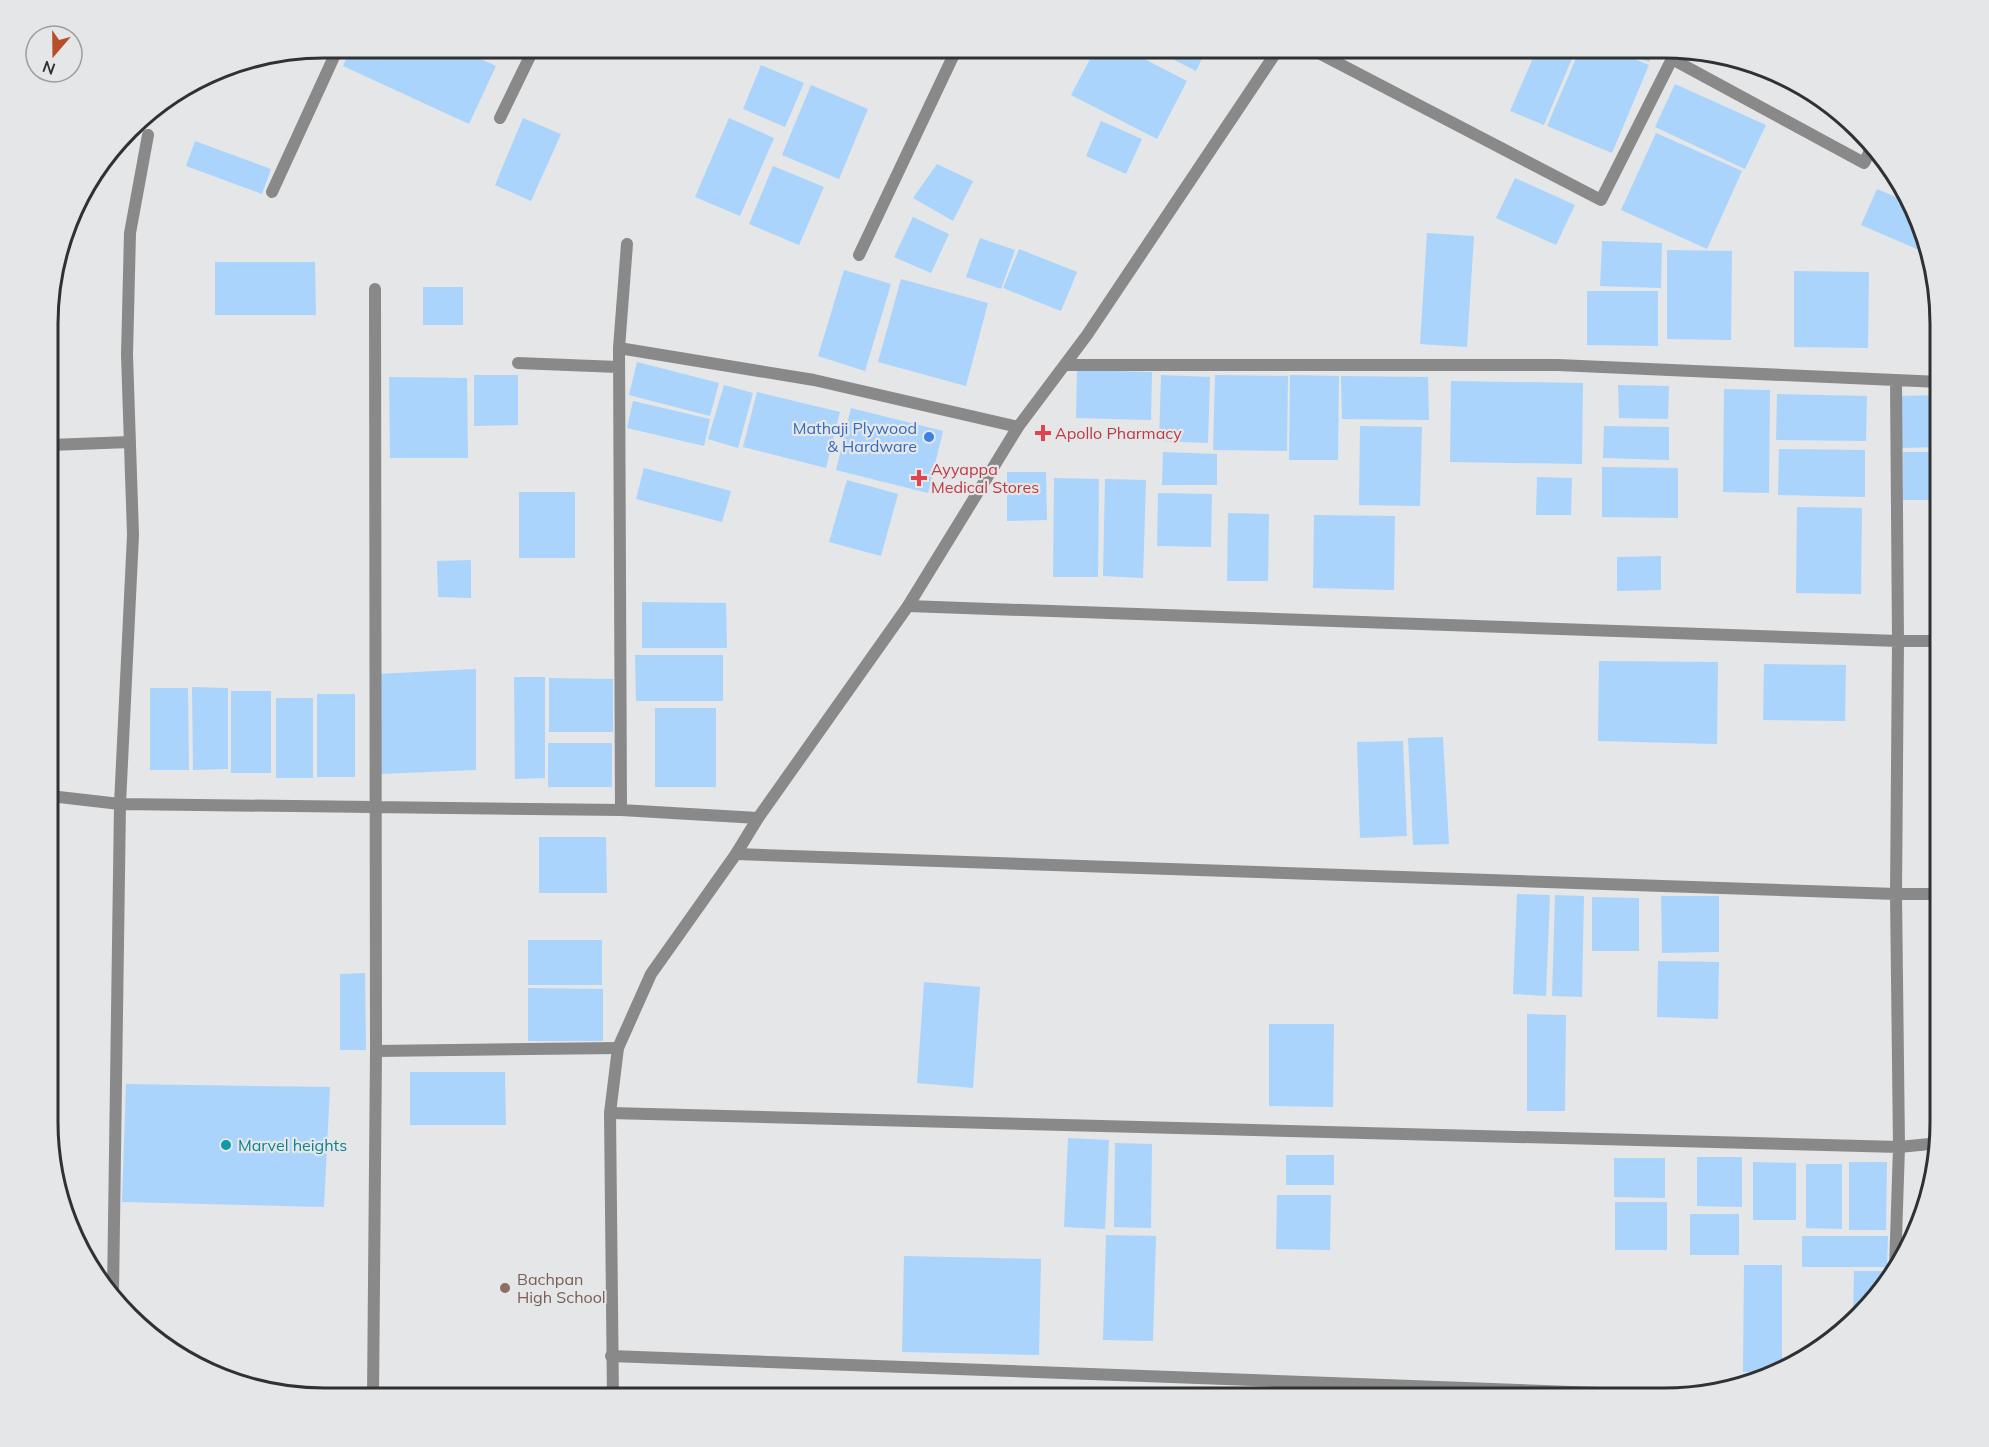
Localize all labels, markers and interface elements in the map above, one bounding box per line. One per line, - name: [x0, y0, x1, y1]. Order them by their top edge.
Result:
- north arrow: [24, 24, 84, 84]
- text: N: [40, 57, 58, 80]
- place label: Mathaji Plywood & Hardware: [793, 418, 917, 456]
- place label: Apollo Pharmacy: [1055, 423, 1182, 443]
- marker: Apollo Pharmacy: [1036, 426, 1050, 440]
- marker: Mathaji Plywood & Hardware: [922, 430, 936, 444]
- place label: Ayyappa Medical Stores: [931, 459, 1039, 497]
- marker: Ayyappa Medical Stores: [912, 471, 926, 485]
- place label: Marvel heights: [238, 1135, 347, 1155]
- marker: Marvel heights: [219, 1138, 233, 1152]
- place label: Bachpan High School: [517, 1269, 606, 1307]
- marker: Bachpan High School: [498, 1281, 512, 1295]

